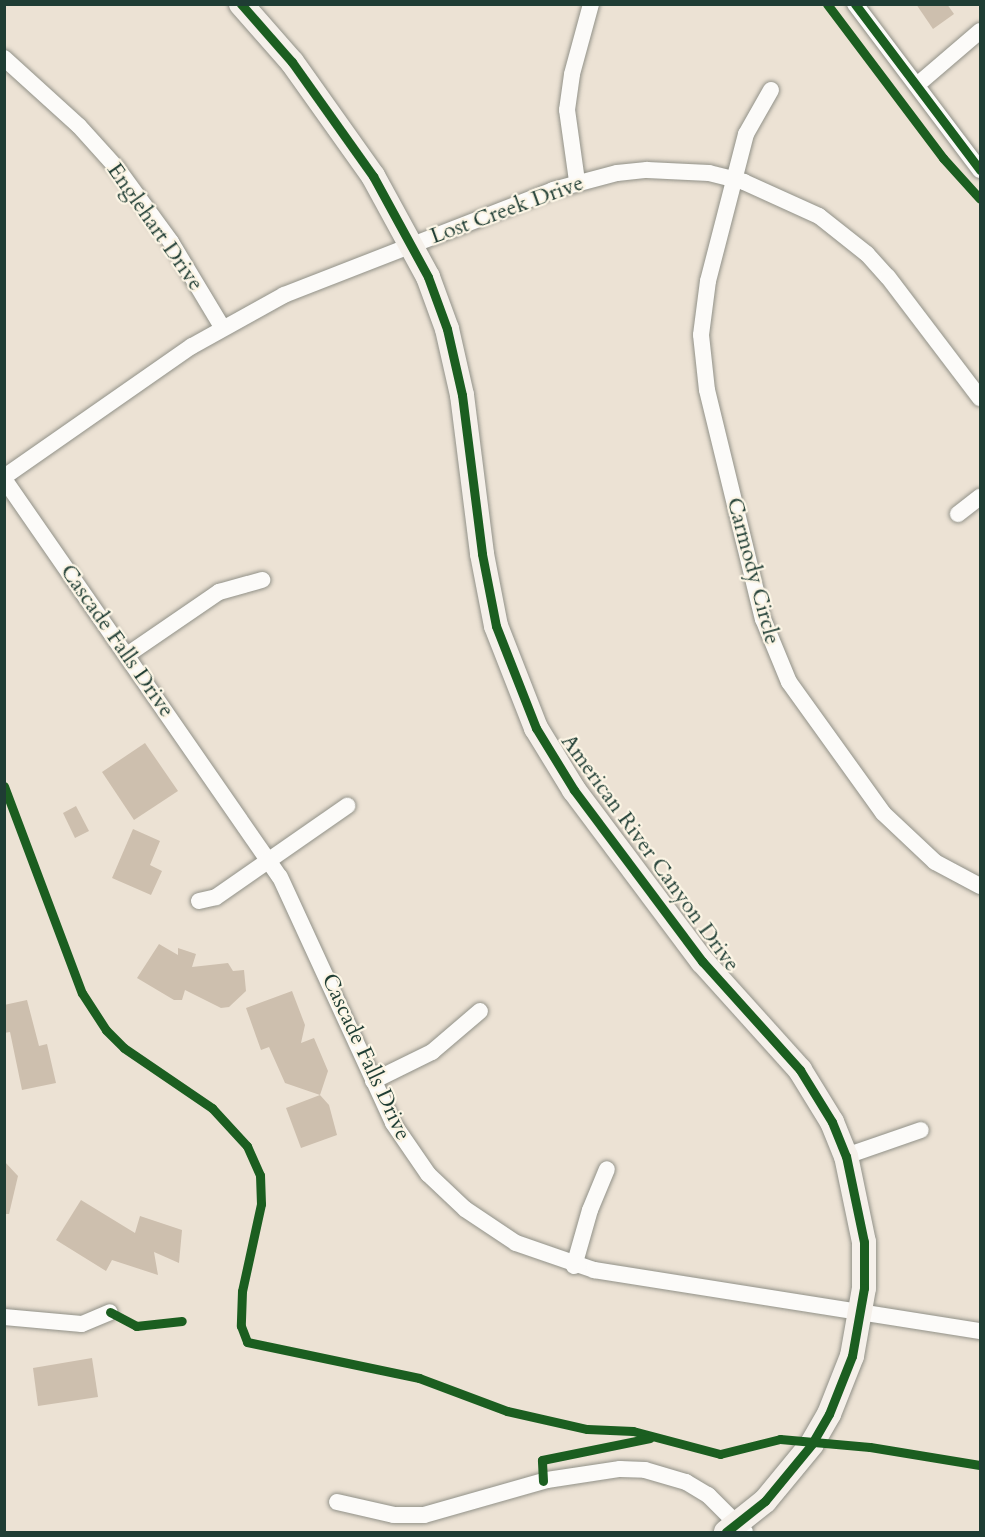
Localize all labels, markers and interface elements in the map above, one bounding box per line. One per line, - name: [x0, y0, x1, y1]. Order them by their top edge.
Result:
- street label: Englehart Drive: [101, 158, 209, 296]
- street label: Lost Creek Drive: [427, 170, 587, 250]
- street label: Carmody Circle: [721, 495, 785, 647]
- street label: Cascade Falls Drive: [54, 559, 180, 723]
- street label: American River Canyon Drive: [555, 729, 745, 977]
- street label: Cascade Falls Drive: [316, 970, 416, 1144]

